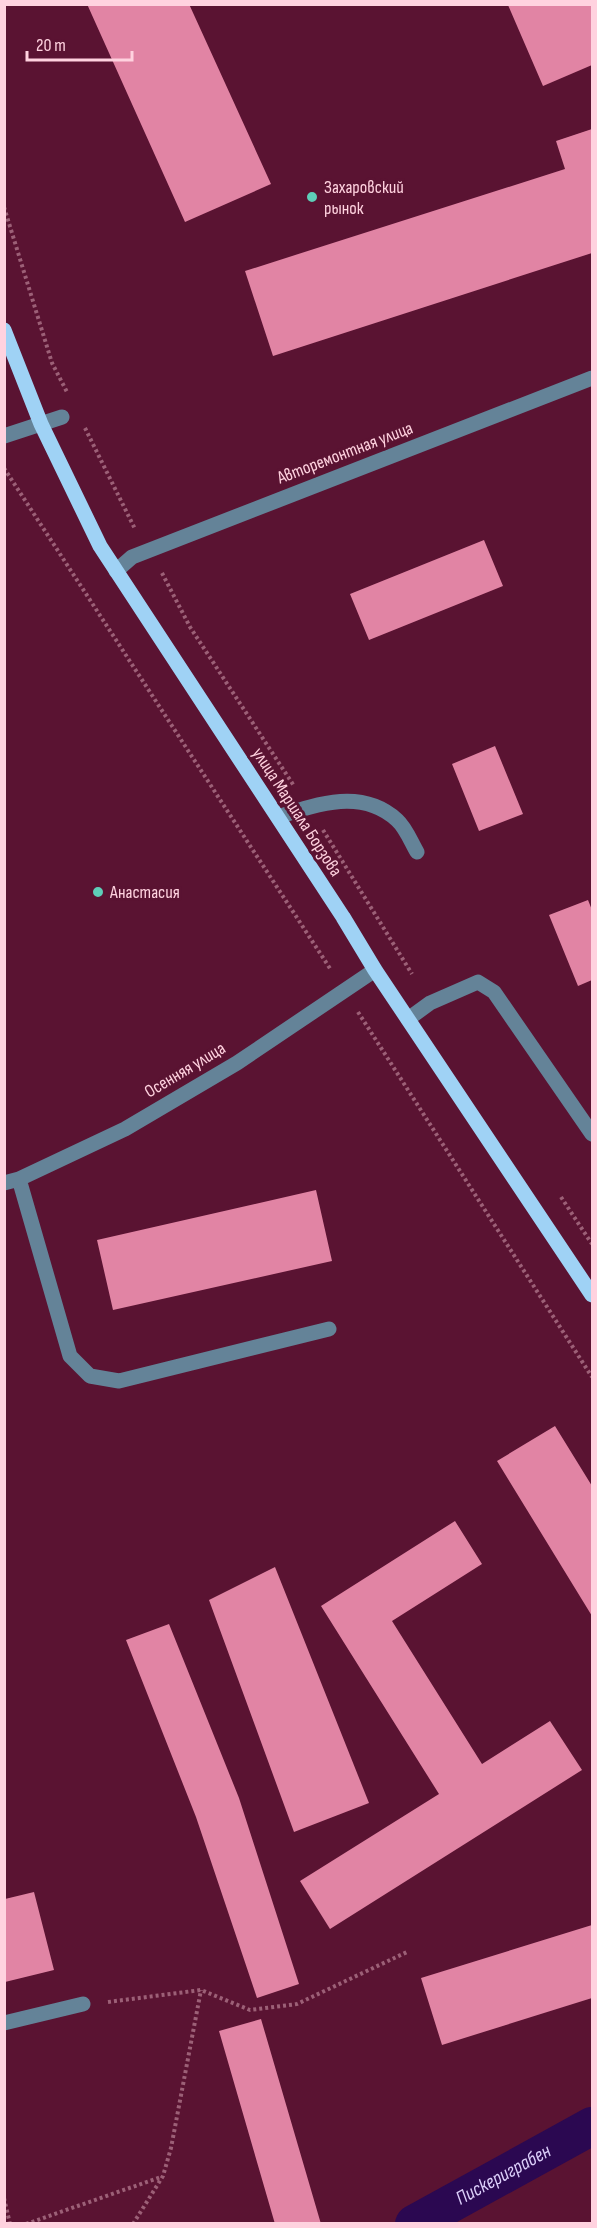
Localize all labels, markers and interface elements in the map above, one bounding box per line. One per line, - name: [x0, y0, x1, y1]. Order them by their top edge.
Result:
- scale bar: [27, 24, 132, 62]
- text: 20 m: [36, 35, 66, 56]
- place label: Захаровский рынок: [324, 177, 404, 219]
- marker: Захаровский рынок: [305, 190, 319, 204]
- street label: Авторемонтная улица: [273, 417, 416, 489]
- street label: улица Маршала Борзова: [248, 744, 346, 880]
- place label: Анастасия: [109, 882, 180, 903]
- marker: Анастасия: [91, 885, 105, 899]
- street label: Осенняя улица: [141, 1038, 229, 1102]
- water label: Пискериграбен: [452, 2139, 556, 2211]

